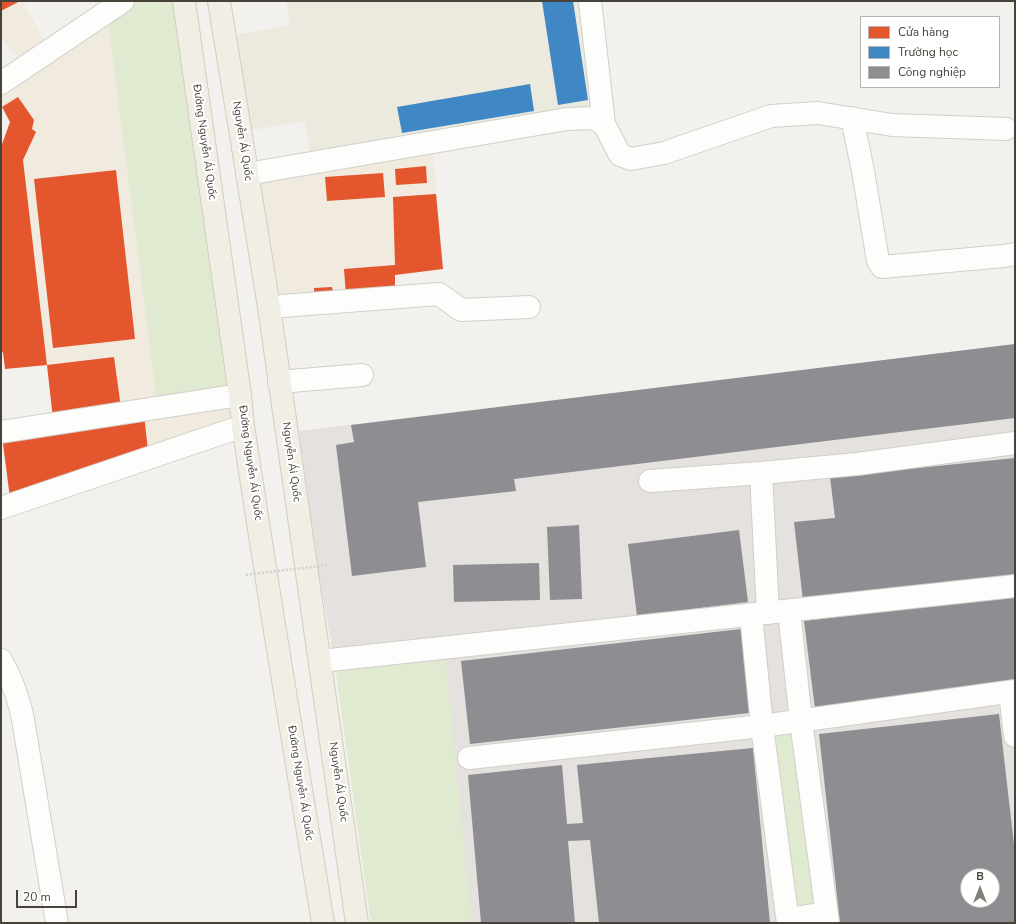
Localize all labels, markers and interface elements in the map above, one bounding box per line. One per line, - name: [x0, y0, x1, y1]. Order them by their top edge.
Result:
- legend: [860, 16, 1000, 88]
- text: Cửa hàng: [898, 24, 949, 40]
- text: Trường học: [898, 44, 958, 60]
- text: Công nghiệp: [898, 64, 966, 80]
- street label: Đường Nguyễn Ái Quốc: [189, 83, 219, 201]
- street label: Nguyễn Ái Quốc: [229, 100, 255, 182]
- street label: Đường Nguyễn Ái Quốc: [235, 404, 265, 522]
- street label: Nguyễn Ái Quốc: [279, 421, 303, 503]
- street label: Đường Nguyễn Ái Quốc: [284, 724, 316, 842]
- street label: Nguyễn Ái Quốc: [326, 741, 350, 823]
- north arrow: [960, 868, 1000, 908]
- text: B: [976, 869, 984, 884]
- scale bar: [18, 882, 79, 908]
- text: 20 m: [23, 889, 51, 905]

